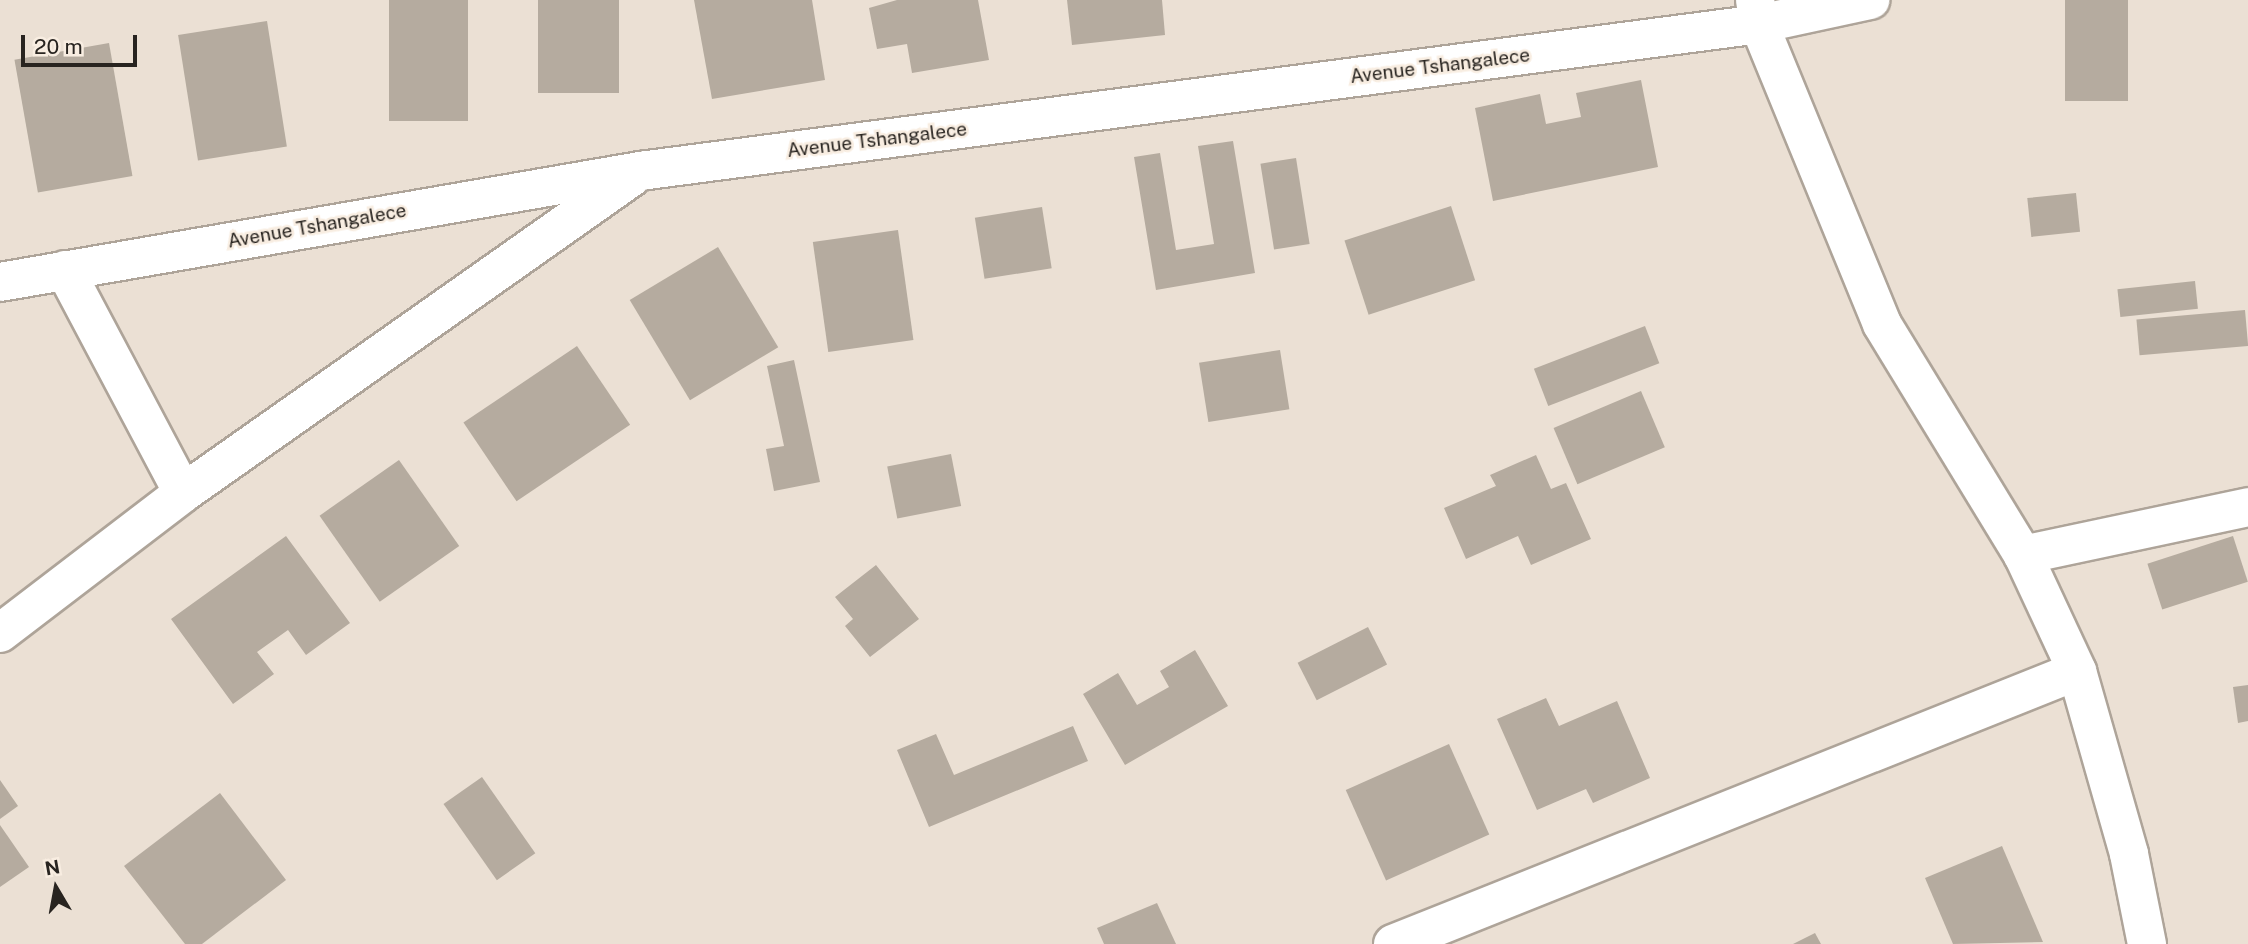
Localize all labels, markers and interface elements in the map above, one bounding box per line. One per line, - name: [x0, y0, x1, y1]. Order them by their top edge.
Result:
- scale bar: [24, 21, 140, 65]
- text: 20 m: [34, 34, 83, 59]
- street label: Avenue Tshangalece: [1349, 44, 1531, 88]
- street label: Avenue Tshangalece: [786, 118, 968, 162]
- street label: Avenue Tshangalece: [226, 199, 408, 253]
- north arrow: [21, 853, 91, 923]
- text: N: [43, 855, 62, 879]

